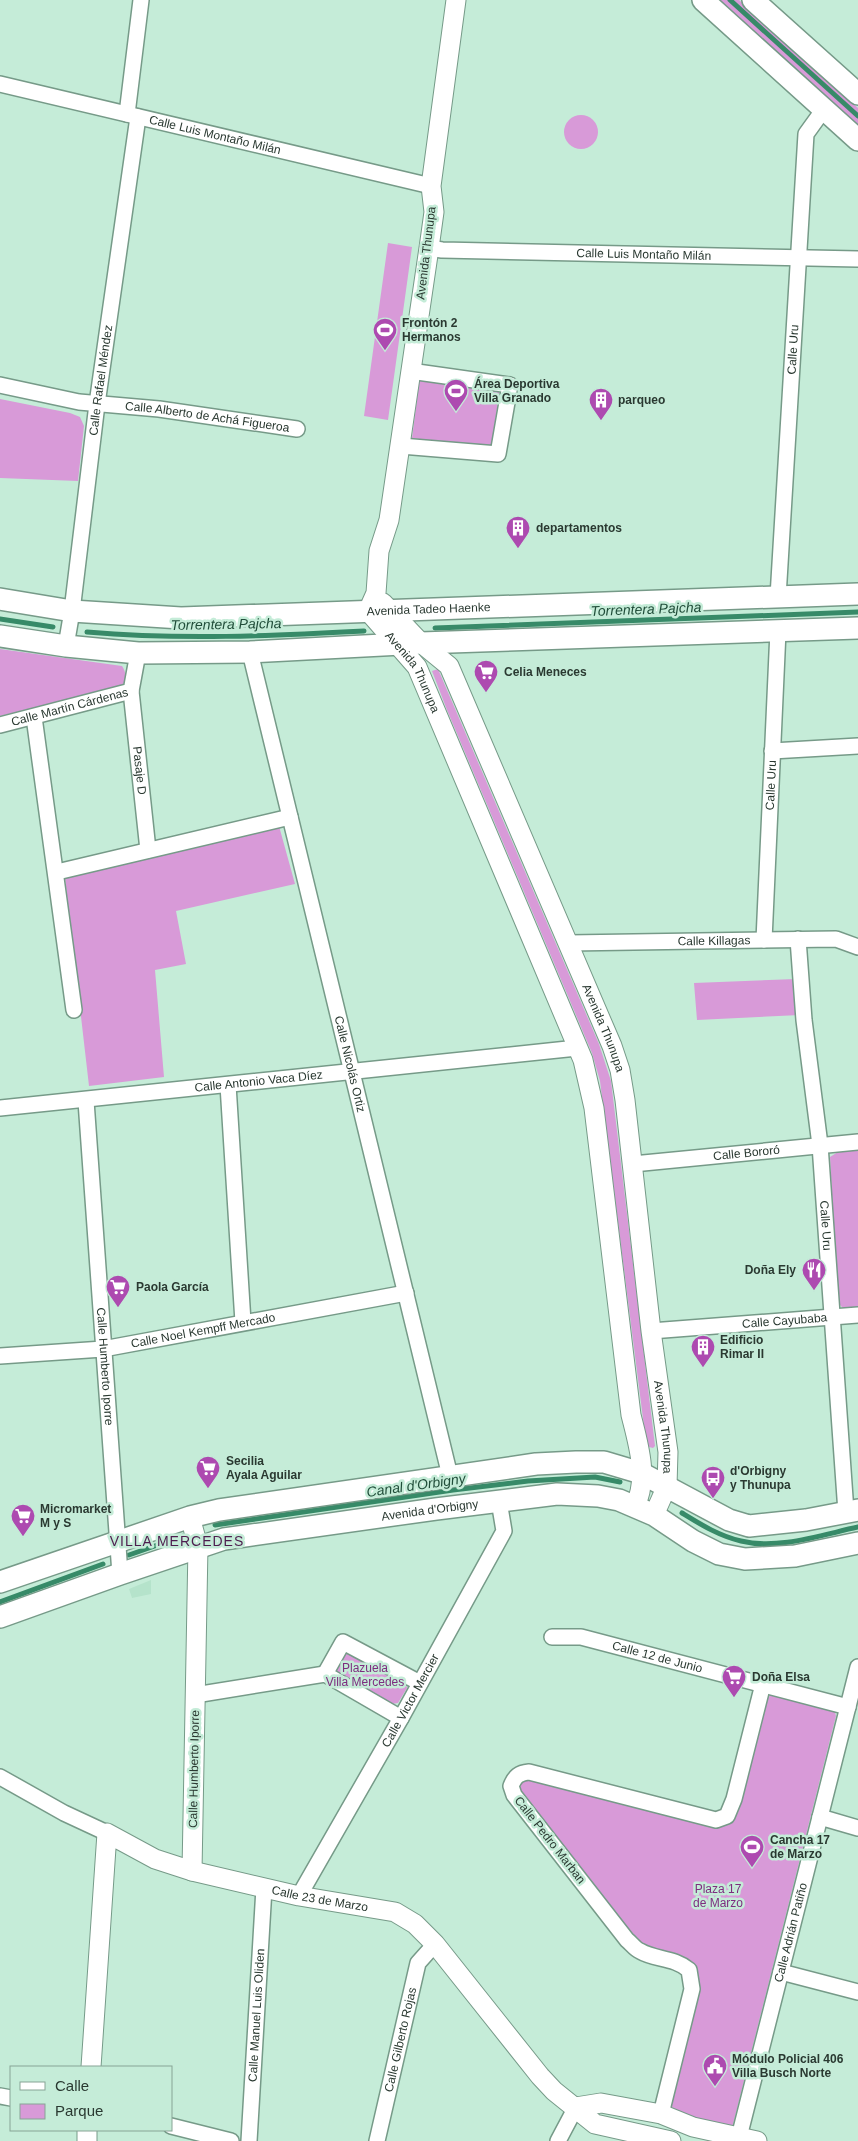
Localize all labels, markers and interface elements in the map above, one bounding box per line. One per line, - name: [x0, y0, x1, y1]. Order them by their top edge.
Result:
- street label: Calle Luis Montaño Milán: [148, 113, 282, 157]
- street label: Avenida Thunupa: [413, 205, 439, 300]
- street label: Calle Luis Montaño Milán: [576, 246, 711, 263]
- place label: Frontón 2 Hermanos: [402, 316, 461, 344]
- sports icon: Frontón 2 Hermanos: [372, 317, 398, 351]
- street label: Calle Rafael Méndez: [86, 324, 115, 436]
- street label: Calle Uru: [784, 324, 801, 375]
- place label: Área Deportiva Villa Granado: [474, 376, 560, 405]
- sports icon: Área Deportiva Villa Granado: [443, 378, 469, 412]
- building icon: parqueo: [588, 387, 614, 421]
- place label: parqueo: [618, 393, 665, 407]
- street label: Calle Alberto de Achá Figueroa: [125, 399, 291, 435]
- building icon: departamentos: [505, 515, 531, 549]
- place label: departamentos: [536, 521, 622, 535]
- water label: Torrentera Pajcha: [590, 599, 702, 619]
- street label: Avenida Tadeo Haenke: [366, 600, 491, 618]
- water label: Torrentera Pajcha: [170, 615, 282, 633]
- street label: Avenida Thunupa: [382, 629, 443, 715]
- supermarket icon: Celia Meneces: [473, 659, 499, 693]
- place label: Celia Meneces: [504, 665, 587, 679]
- street label: Calle Martín Cárdenas: [10, 685, 130, 729]
- street label: Pasaje D: [130, 746, 149, 796]
- street label: Calle Uru: [763, 760, 779, 810]
- street label: Calle Killagas: [677, 933, 750, 948]
- street label: Avenida Thunupa: [579, 982, 627, 1074]
- street label: Calle Nicolás Ortiz: [332, 1014, 368, 1114]
- street label: Calle Antonio Vaca Díez: [194, 1067, 323, 1095]
- street label: Calle Bororó: [713, 1143, 781, 1163]
- street label: Calle Uru: [817, 1200, 834, 1251]
- restaurant icon: Doña Ely: [801, 1257, 827, 1291]
- place label: Doña Ely: [745, 1263, 796, 1277]
- supermarket icon: Paola García: [105, 1274, 131, 1308]
- place label: Paola García: [136, 1280, 209, 1294]
- street label: Calle Humberto Iporre: [94, 1307, 116, 1426]
- street label: Calle Noel Kempff Mercado: [130, 1310, 277, 1351]
- street label: Calle Cayubaba: [741, 1310, 828, 1331]
- place label: Edificio Rimar II: [720, 1333, 764, 1361]
- building icon: Edificio Rimar II: [690, 1334, 716, 1368]
- street label: Avenida Thunupa: [651, 1380, 675, 1474]
- place label: Secilia Ayala Aguilar: [226, 1454, 302, 1482]
- supermarket icon: Secilia Ayala Aguilar: [195, 1455, 221, 1489]
- place label: d'Orbigny y Thunupa: [730, 1464, 791, 1492]
- bus stop icon: d'Orbigny y Thunupa: [700, 1465, 726, 1499]
- water label: Canal d'Orbigny: [365, 1470, 468, 1500]
- street label: Avenida d'Orbigny: [380, 1497, 479, 1524]
- place label: Micromarket M y S: [40, 1502, 111, 1530]
- supermarket icon: Micromarket M y S: [10, 1503, 36, 1537]
- district label: VILLA MERCEDES: [110, 1533, 244, 1549]
- street label: Calle 12 de Junio: [611, 1638, 704, 1676]
- street label: Calle Victor Mercier: [379, 1651, 442, 1750]
- park label: Plazuela Villa Mercedes: [326, 1661, 404, 1689]
- supermarket icon: Doña Elsa: [721, 1664, 747, 1698]
- place label: Doña Elsa: [752, 1670, 810, 1684]
- street label: Calle Humberto Iporre: [186, 1710, 202, 1828]
- street label: Calle Pedro Marban: [512, 1794, 588, 1886]
- place label: Cancha 17 de Marzo: [770, 1833, 830, 1861]
- sports icon: Cancha 17 de Marzo: [739, 1834, 765, 1868]
- street label: Calle Adrián Patiño: [771, 1881, 810, 1984]
- park label: Plaza 17 de Marzo: [693, 1882, 743, 1910]
- street label: Calle 23 de Marzo: [270, 1883, 369, 1914]
- street label: Calle Manuel Luis Oliden: [246, 1948, 267, 2082]
- street label: Calle Gilberto Rojas: [382, 1986, 419, 2093]
- place label: Módulo Policial 406 Villa Busch Norte: [732, 2052, 844, 2080]
- public building icon: Módulo Policial 406 Villa Busch Norte: [702, 2053, 728, 2087]
- legend: [10, 2066, 172, 2131]
- text: Calle: [55, 2077, 89, 2094]
- text: Parque: [55, 2102, 103, 2119]

